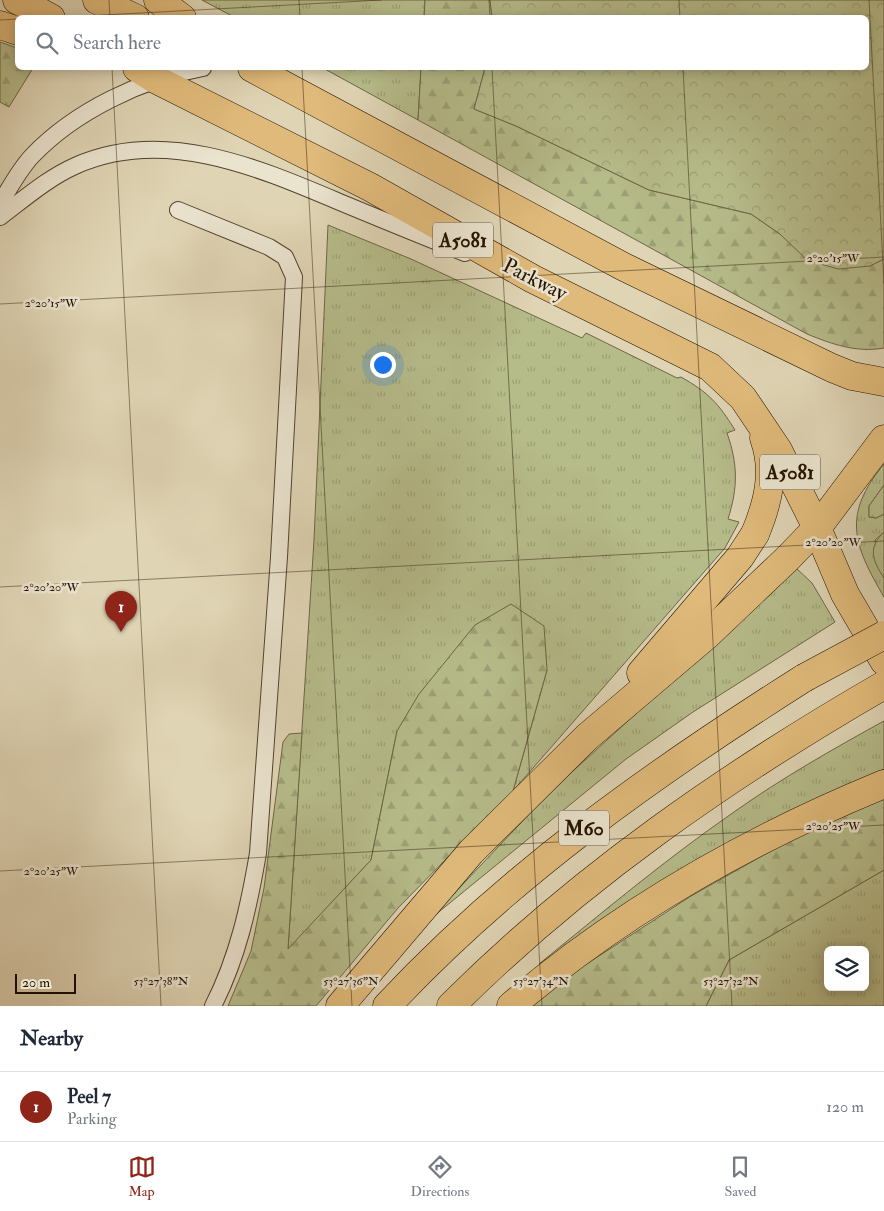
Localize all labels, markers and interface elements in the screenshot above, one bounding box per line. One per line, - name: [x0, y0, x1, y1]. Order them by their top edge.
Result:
- search box: [15, 15, 869, 70]
- icon: search: [33, 29, 61, 57]
- text: Search here: [73, 31, 161, 55]
- road number: A5081: [433, 222, 493, 258]
- text: 2°20'15"W: [807, 251, 860, 266]
- street label: Parkway: [498, 252, 572, 307]
- text: 2°20'15"W: [25, 296, 78, 311]
- your location: [370, 352, 396, 378]
- road number: A5081: [760, 454, 820, 490]
- text: 2°20'20"W: [805, 535, 861, 550]
- text: 2°20'20"W: [23, 580, 79, 595]
- pin: 1: [105, 591, 137, 632]
- road number: M60: [559, 810, 609, 846]
- text: 2°20'25"W: [806, 819, 861, 834]
- text: 2°20'25"W: [24, 864, 79, 879]
- map controls: [824, 946, 869, 991]
- button: layers: [824, 946, 869, 991]
- scale bar: [15, 971, 76, 994]
- text: 20 m: [22, 974, 50, 991]
- text: 53°27'38"N: [134, 974, 189, 989]
- text: 53°27'36"N: [323, 974, 379, 989]
- text: 53°27'34"N: [513, 974, 569, 989]
- text: 53°27'32"N: [703, 974, 759, 989]
- text: Nearby: [20, 1025, 83, 1052]
- text: Peel 7: [67, 1085, 111, 1109]
- text: 1: [33, 1097, 39, 1117]
- text: 120 m: [826, 1097, 864, 1117]
- text: Parking: [67, 1109, 117, 1129]
- tab: Map: [128, 1153, 156, 1200]
- tab: Directions: [411, 1153, 469, 1200]
- tab: Saved: [724, 1153, 756, 1200]

